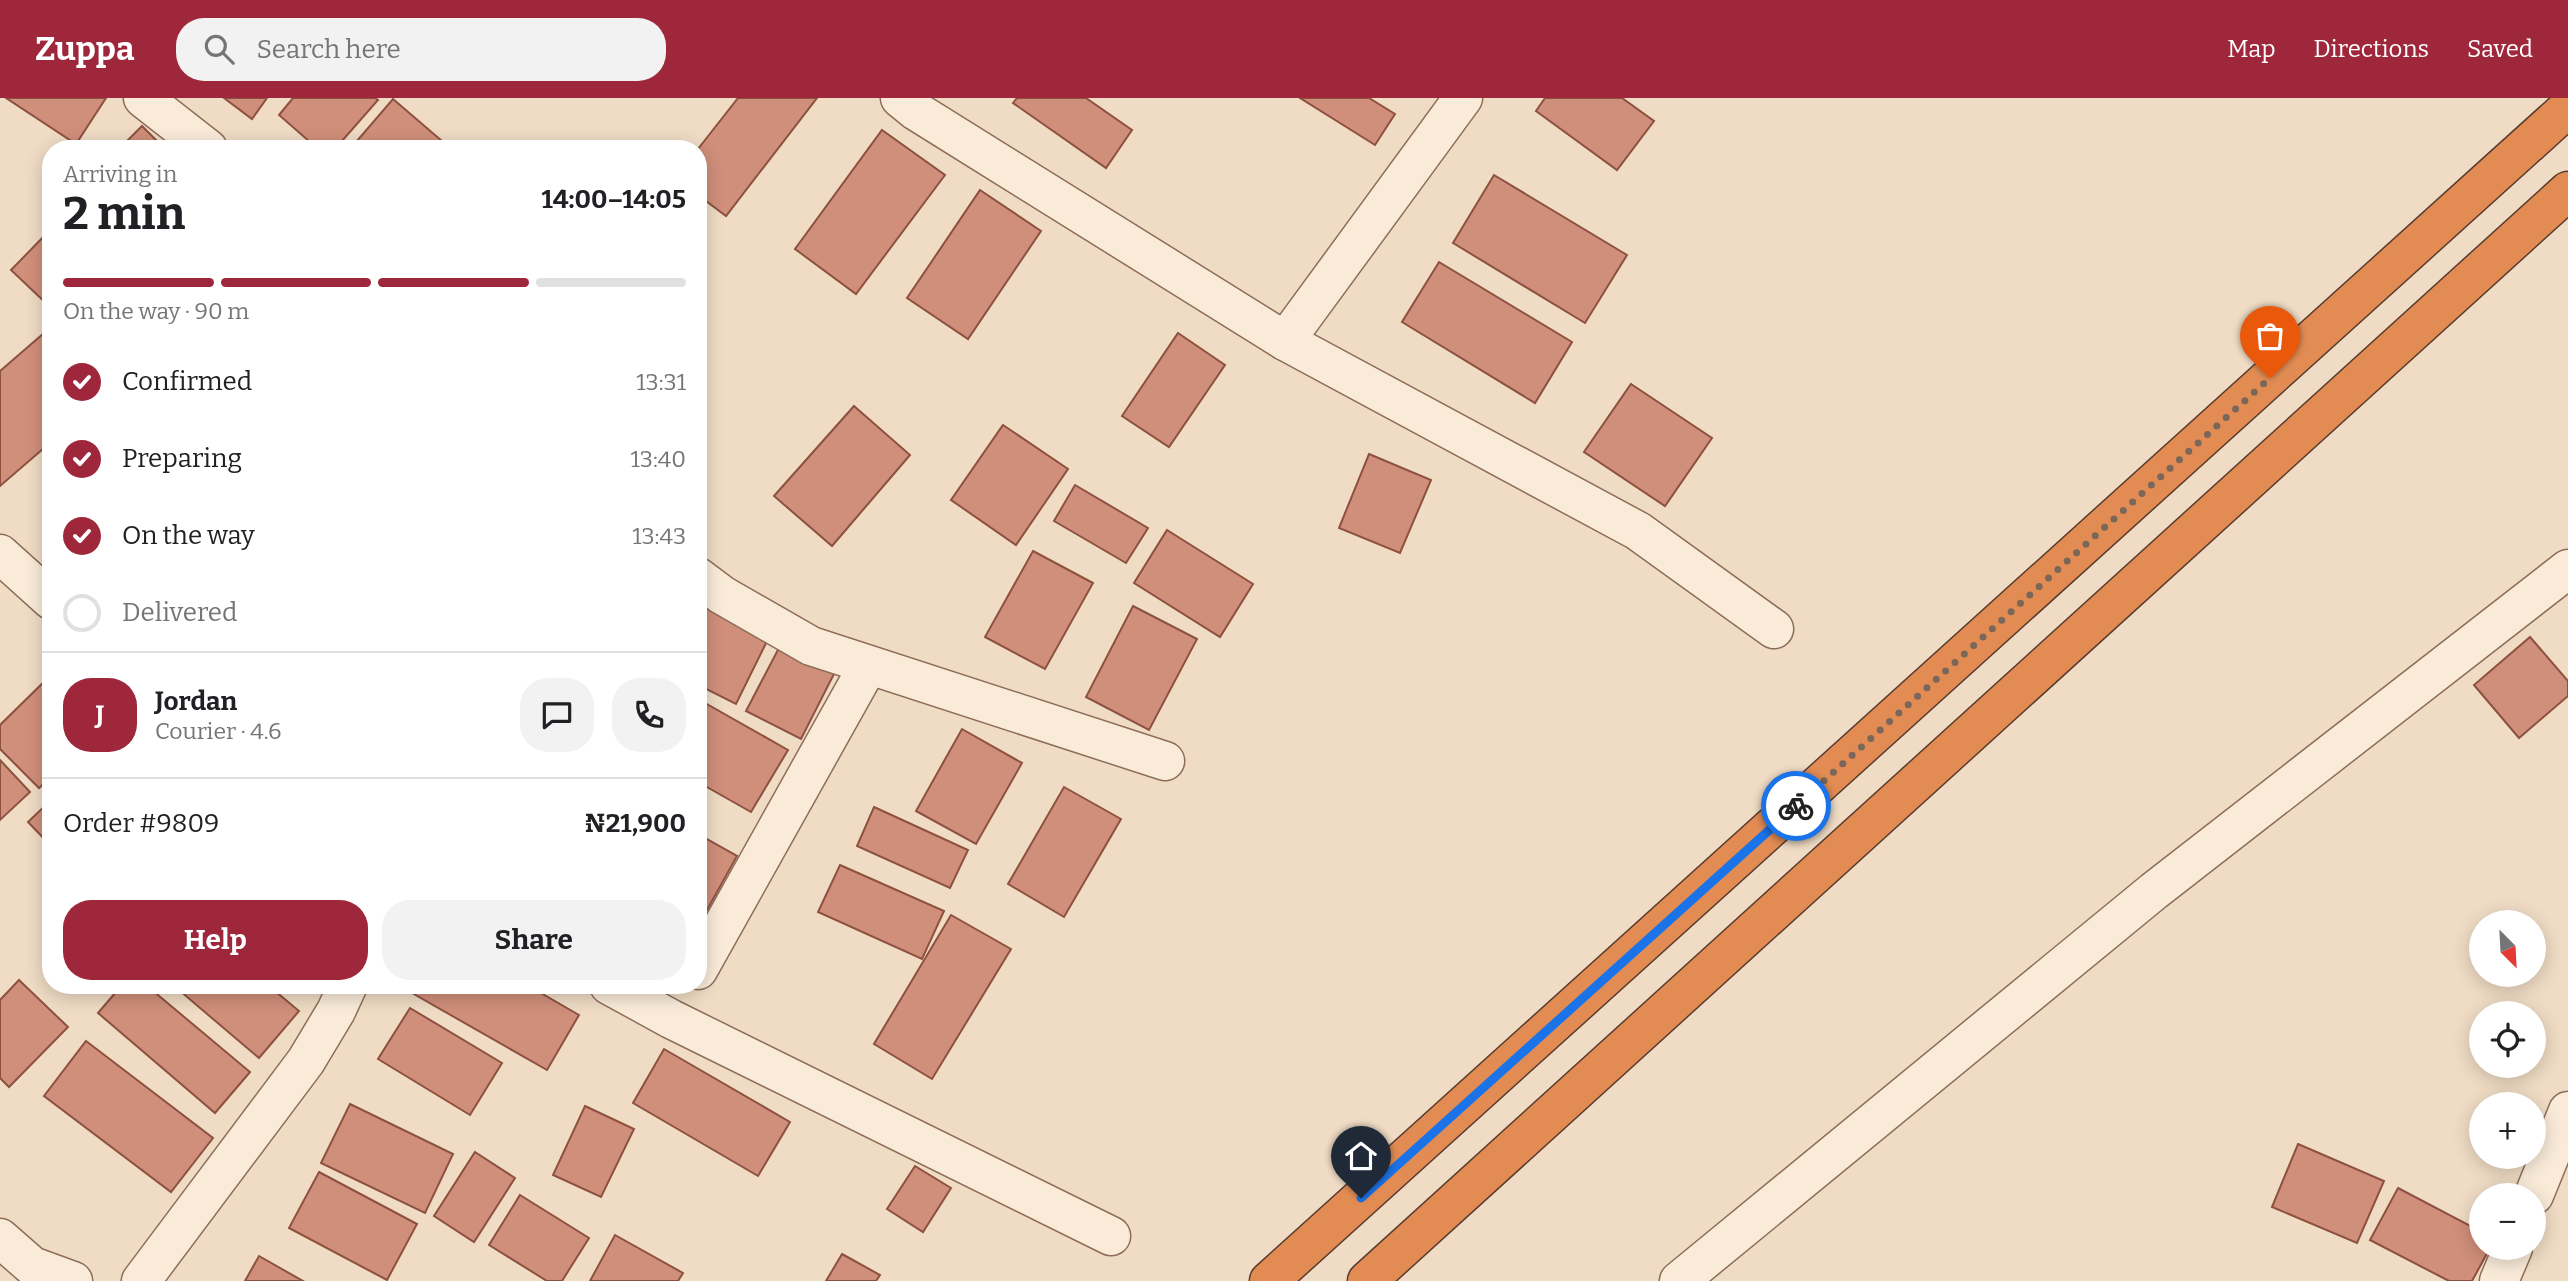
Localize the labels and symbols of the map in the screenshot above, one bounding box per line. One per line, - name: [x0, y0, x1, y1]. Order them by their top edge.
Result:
- pin: [2240, 306, 2300, 378]
- courier: [1761, 771, 1831, 841]
- north arrow: [2469, 910, 2546, 987]
- pin: [1331, 1126, 1391, 1198]

